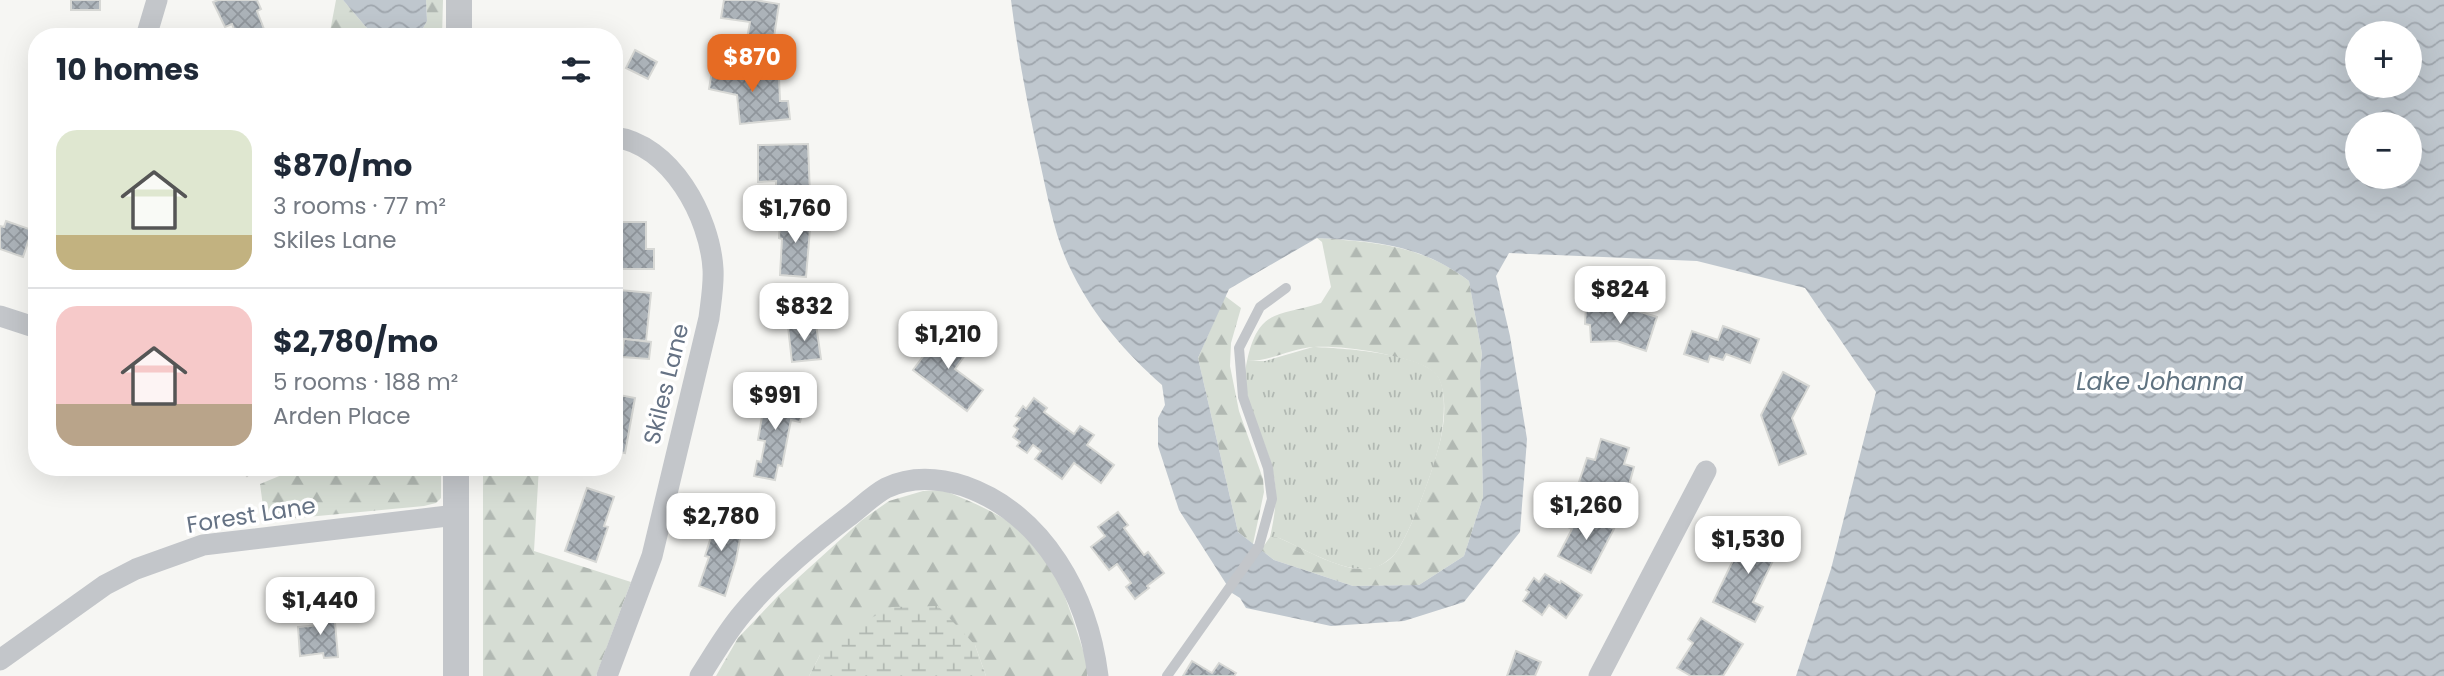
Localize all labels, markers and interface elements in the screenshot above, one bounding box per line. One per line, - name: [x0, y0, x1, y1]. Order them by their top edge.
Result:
- map controls: [2345, 21, 2422, 189]
- button: +: [2345, 21, 2422, 98]
- pin: $870: [711, 34, 793, 94]
- text: $870: [723, 41, 781, 73]
- text: 10 homes: [56, 48, 200, 91]
- icon: filters: [557, 51, 595, 89]
- button: −: [2345, 112, 2422, 189]
- text: $870/mo: [273, 144, 412, 187]
- icon: home: [112, 158, 196, 242]
- pin: $1,760: [738, 186, 852, 245]
- text: 3 rooms · 77 m²: [273, 190, 446, 222]
- text: $1,760: [759, 192, 831, 224]
- text: Skiles Lane: [273, 224, 397, 256]
- pin: $824: [1579, 266, 1661, 326]
- text: $824: [1591, 273, 1649, 305]
- pin: $832: [763, 284, 845, 343]
- text: $832: [775, 290, 833, 322]
- pin: $1,210: [891, 312, 1005, 371]
- text: $1,210: [914, 318, 982, 350]
- text: $2,780/mo: [273, 320, 438, 363]
- street label: Skiles Lane: [636, 320, 696, 448]
- icon: home: [112, 334, 196, 418]
- water label: Lake Johanna: [2076, 365, 2244, 398]
- text: 5 rooms · 188 m²: [273, 366, 458, 398]
- pin: $991: [734, 372, 816, 432]
- text: $991: [749, 379, 801, 411]
- text: Arden Place: [273, 400, 411, 432]
- pin: $1,260: [1529, 482, 1643, 542]
- street label: Forest Lane: [184, 489, 318, 541]
- text: $1,260: [1549, 489, 1623, 521]
- pin: $2,780: [664, 494, 778, 553]
- text: $2,780: [682, 500, 760, 532]
- pin: $1,530: [1691, 516, 1805, 576]
- text: $1,530: [1711, 523, 1785, 555]
- pin: $1,440: [263, 578, 377, 637]
- text: $1,440: [282, 584, 358, 616]

